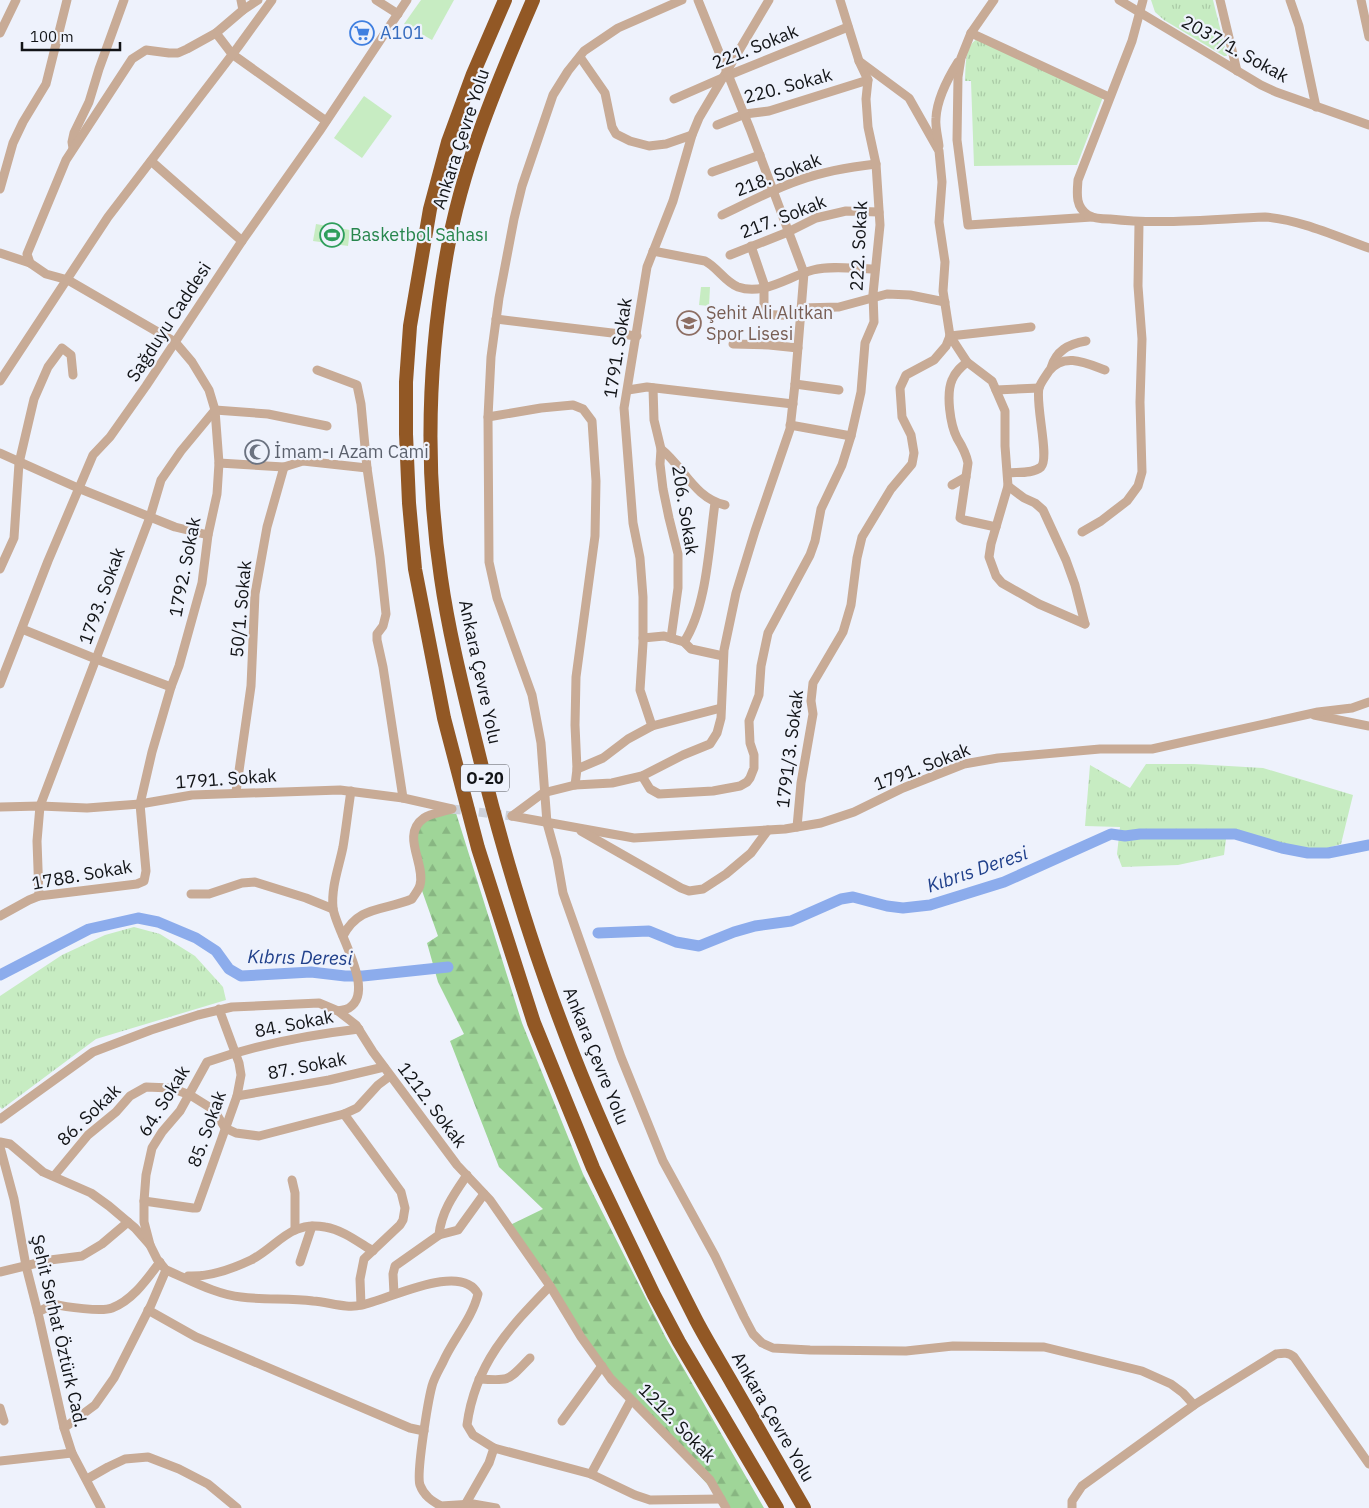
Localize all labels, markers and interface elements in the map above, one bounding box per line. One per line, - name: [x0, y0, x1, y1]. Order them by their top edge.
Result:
- street label: 2037/1. Sokak: [1178, 10, 1293, 88]
- street label: 221. Sokak: [709, 19, 802, 74]
- scale bar: [22, 20, 120, 52]
- supermarket icon: A101: [349, 20, 375, 46]
- place label: A101: [380, 21, 424, 44]
- text: 100 m: [30, 27, 74, 46]
- street label: 220. Sokak: [741, 63, 835, 108]
- street label: Ankara Çevre Yolu: [427, 66, 494, 212]
- street label: 218. Sokak: [731, 147, 825, 201]
- street label: 217. Sokak: [736, 189, 830, 243]
- street label: 222. Sokak: [845, 200, 872, 292]
- sports icon: Basketbol Sahası: [319, 222, 345, 248]
- place label: Basketbol Sahası: [350, 223, 488, 246]
- street label: Sağduyu Caddesi: [121, 257, 216, 386]
- street label: 1791. Sokak: [598, 296, 637, 400]
- place label: Şehit Ali Alıtkan Spor Lisesi: [706, 301, 833, 345]
- school or university icon: Şehit Ali Alıtkan Spor Lisesi: [676, 310, 702, 336]
- mosque icon: İmam-ı Azam Cami: [244, 439, 270, 465]
- place label: İmam-ı Azam Cami: [274, 440, 429, 463]
- street label: 206. Sokak: [667, 463, 704, 557]
- street label: 1792. Sokak: [164, 514, 206, 619]
- street label: 1793. Sokak: [73, 544, 130, 647]
- street label: 50/1. Sokak: [225, 559, 256, 659]
- street label: Ankara Çevre Yolu: [454, 598, 507, 746]
- street label: 1791/3. Sokak: [771, 688, 808, 809]
- street label: 1791. Sokak: [870, 737, 974, 795]
- street label: 1791. Sokak: [175, 763, 278, 794]
- road number: O-20: [461, 764, 509, 791]
- water label: Kıbrıs Deresi: [923, 840, 1032, 897]
- street label: 1788. Sokak: [30, 854, 134, 895]
- water label: Kıbrıs Deresi: [247, 944, 354, 970]
- street label: Ankara Çevre Yolu: [558, 984, 635, 1128]
- street label: 84. Sokak: [253, 1005, 336, 1042]
- street label: 87. Sokak: [266, 1047, 349, 1084]
- street label: 1212. Sokak: [393, 1057, 472, 1153]
- street label: 64. Sokak: [133, 1060, 195, 1141]
- street label: 86. Sokak: [52, 1078, 126, 1151]
- street label: 85. Sokak: [182, 1087, 231, 1170]
- street label: Şehit Serhat Öztürk Cad.: [26, 1232, 93, 1429]
- street label: Ankara Çevre Yolu: [727, 1348, 820, 1486]
- street label: 1212. Sokak: [634, 1378, 721, 1467]

